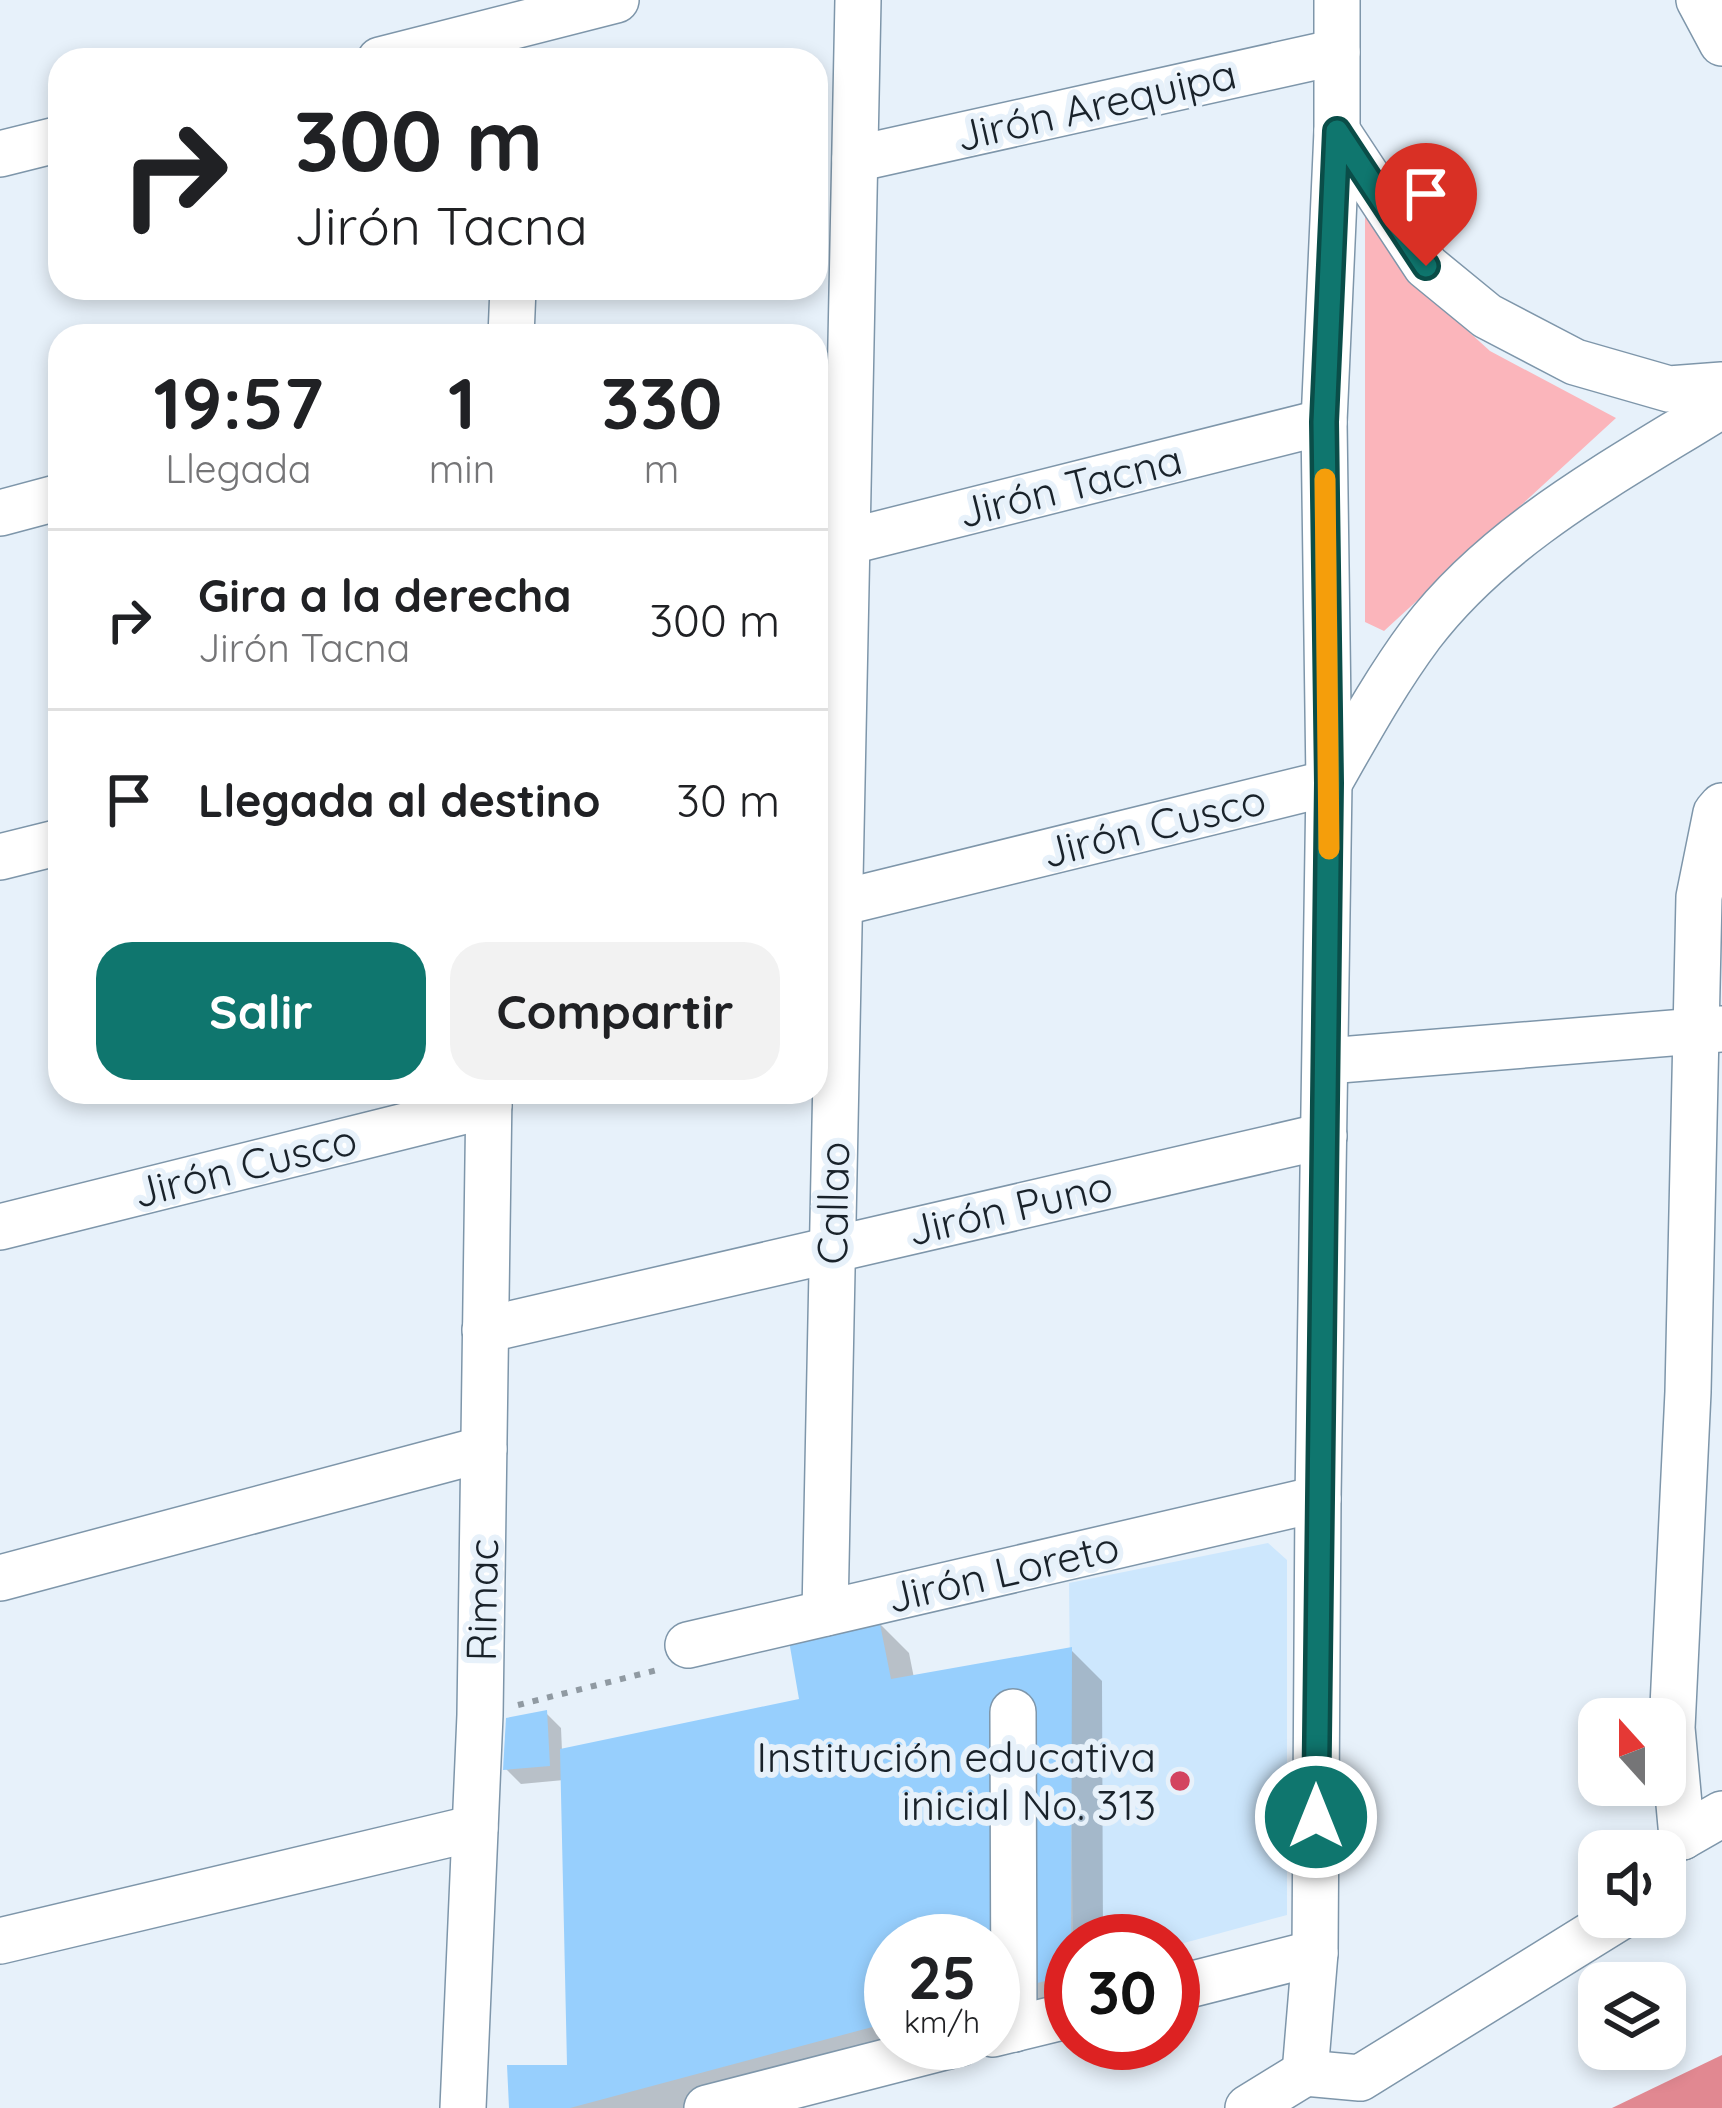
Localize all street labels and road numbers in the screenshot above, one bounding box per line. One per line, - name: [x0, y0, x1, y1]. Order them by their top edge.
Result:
- street label: Jirón Arequipa: [951, 47, 1241, 162]
- street label: Jirón Tacna: [953, 432, 1187, 539]
- street label: Jirón Cusco: [1037, 772, 1271, 879]
- street label: Jirón Cusco: [128, 1112, 362, 1219]
- street label: Callao: [805, 1141, 860, 1265]
- street label: Jirón Puno: [902, 1158, 1118, 1257]
- street label: Jirón Loreto: [882, 1519, 1124, 1624]
- street label: Rimac: [454, 1538, 509, 1662]

